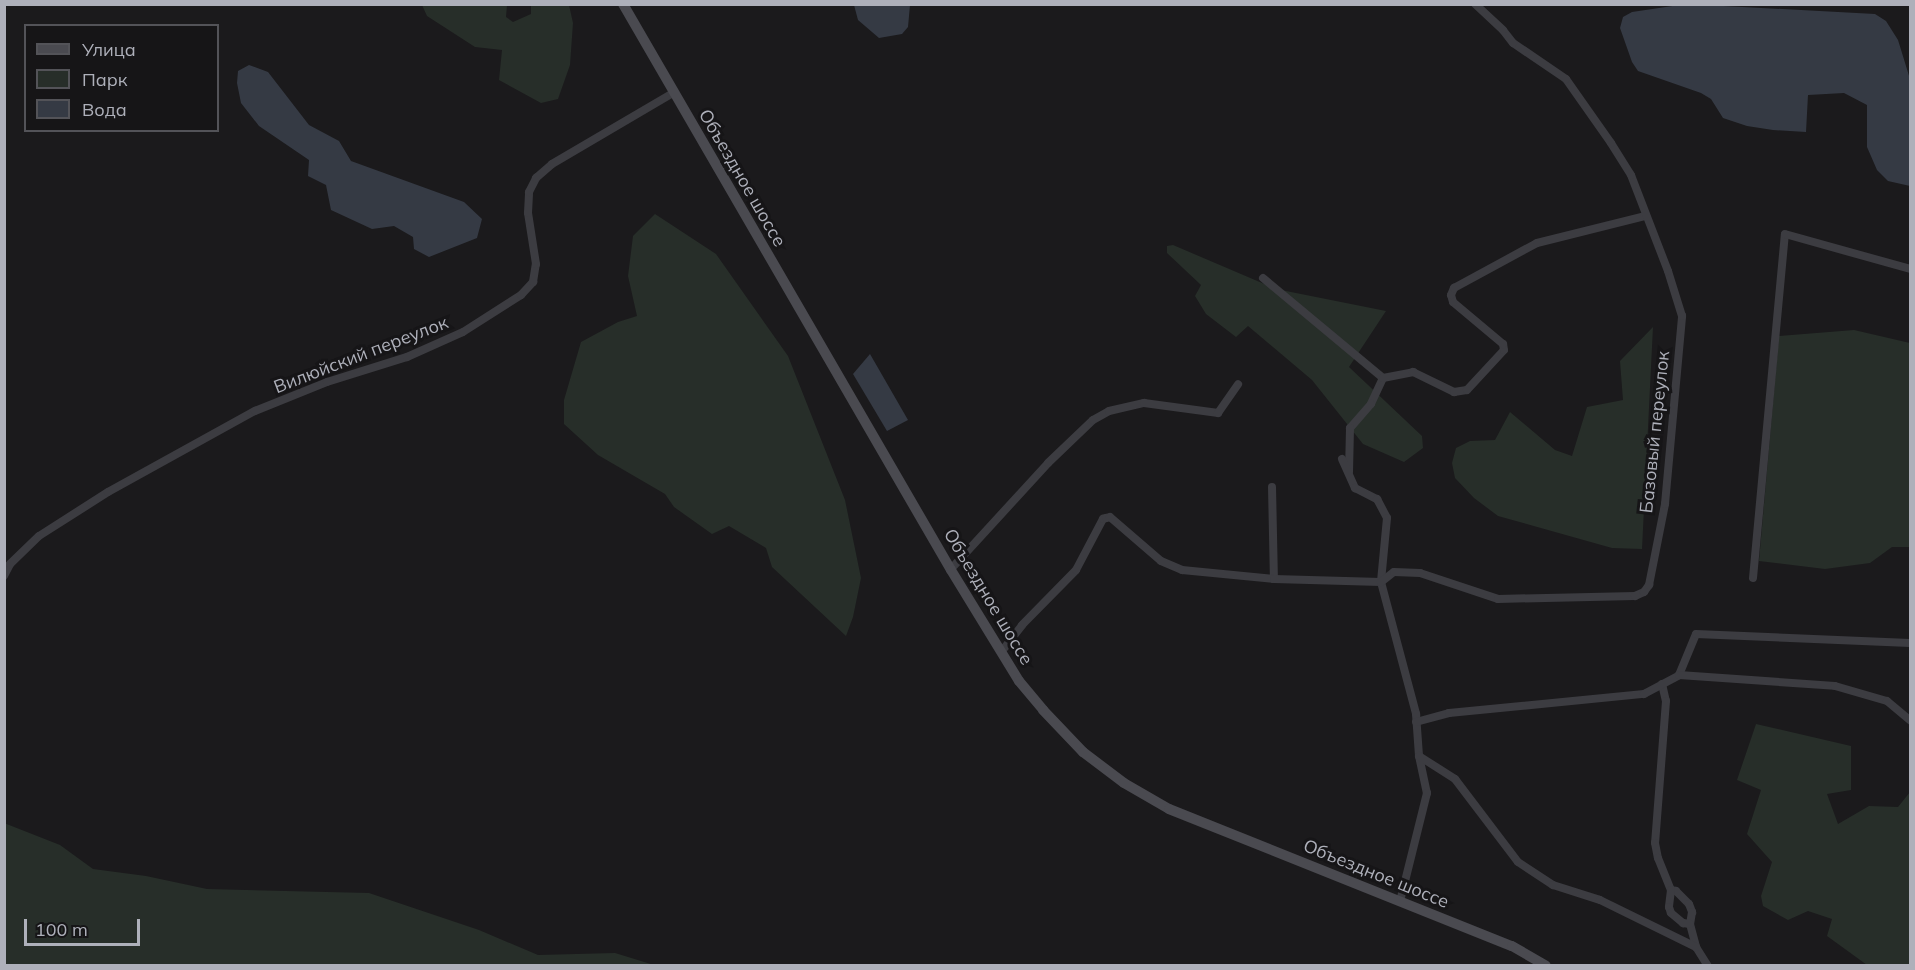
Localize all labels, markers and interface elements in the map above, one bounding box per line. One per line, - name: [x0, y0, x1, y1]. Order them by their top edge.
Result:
- legend: [24, 24, 219, 132]
- text: Улица: [82, 38, 136, 61]
- text: Парк: [82, 68, 127, 91]
- text: Вода: [82, 98, 127, 121]
- street label: Объездное шоссе: [694, 105, 790, 251]
- street label: Вилюйский переулок: [271, 312, 451, 398]
- street label: Базовый переулок: [1636, 350, 1674, 514]
- street label: Объездное шоссе: [939, 525, 1037, 669]
- street label: Объездное шоссе: [1300, 835, 1452, 913]
- scale bar: [27, 907, 142, 945]
- text: 100 m: [35, 918, 88, 941]

